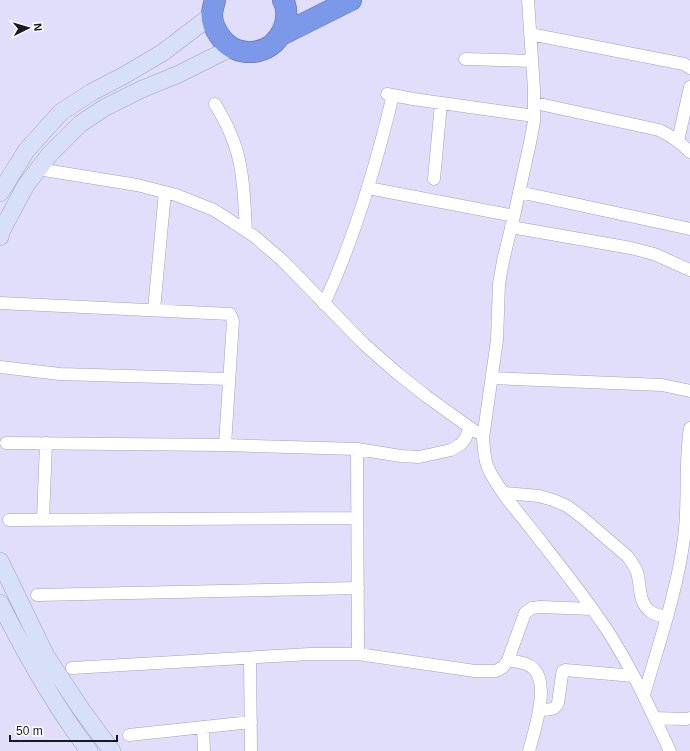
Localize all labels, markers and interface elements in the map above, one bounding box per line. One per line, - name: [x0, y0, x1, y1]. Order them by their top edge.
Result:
- north arrow: [8, 8, 48, 48]
- text: N: [32, 23, 44, 32]
- scale bar: [10, 717, 117, 743]
- text: 50 m: [16, 724, 43, 738]

